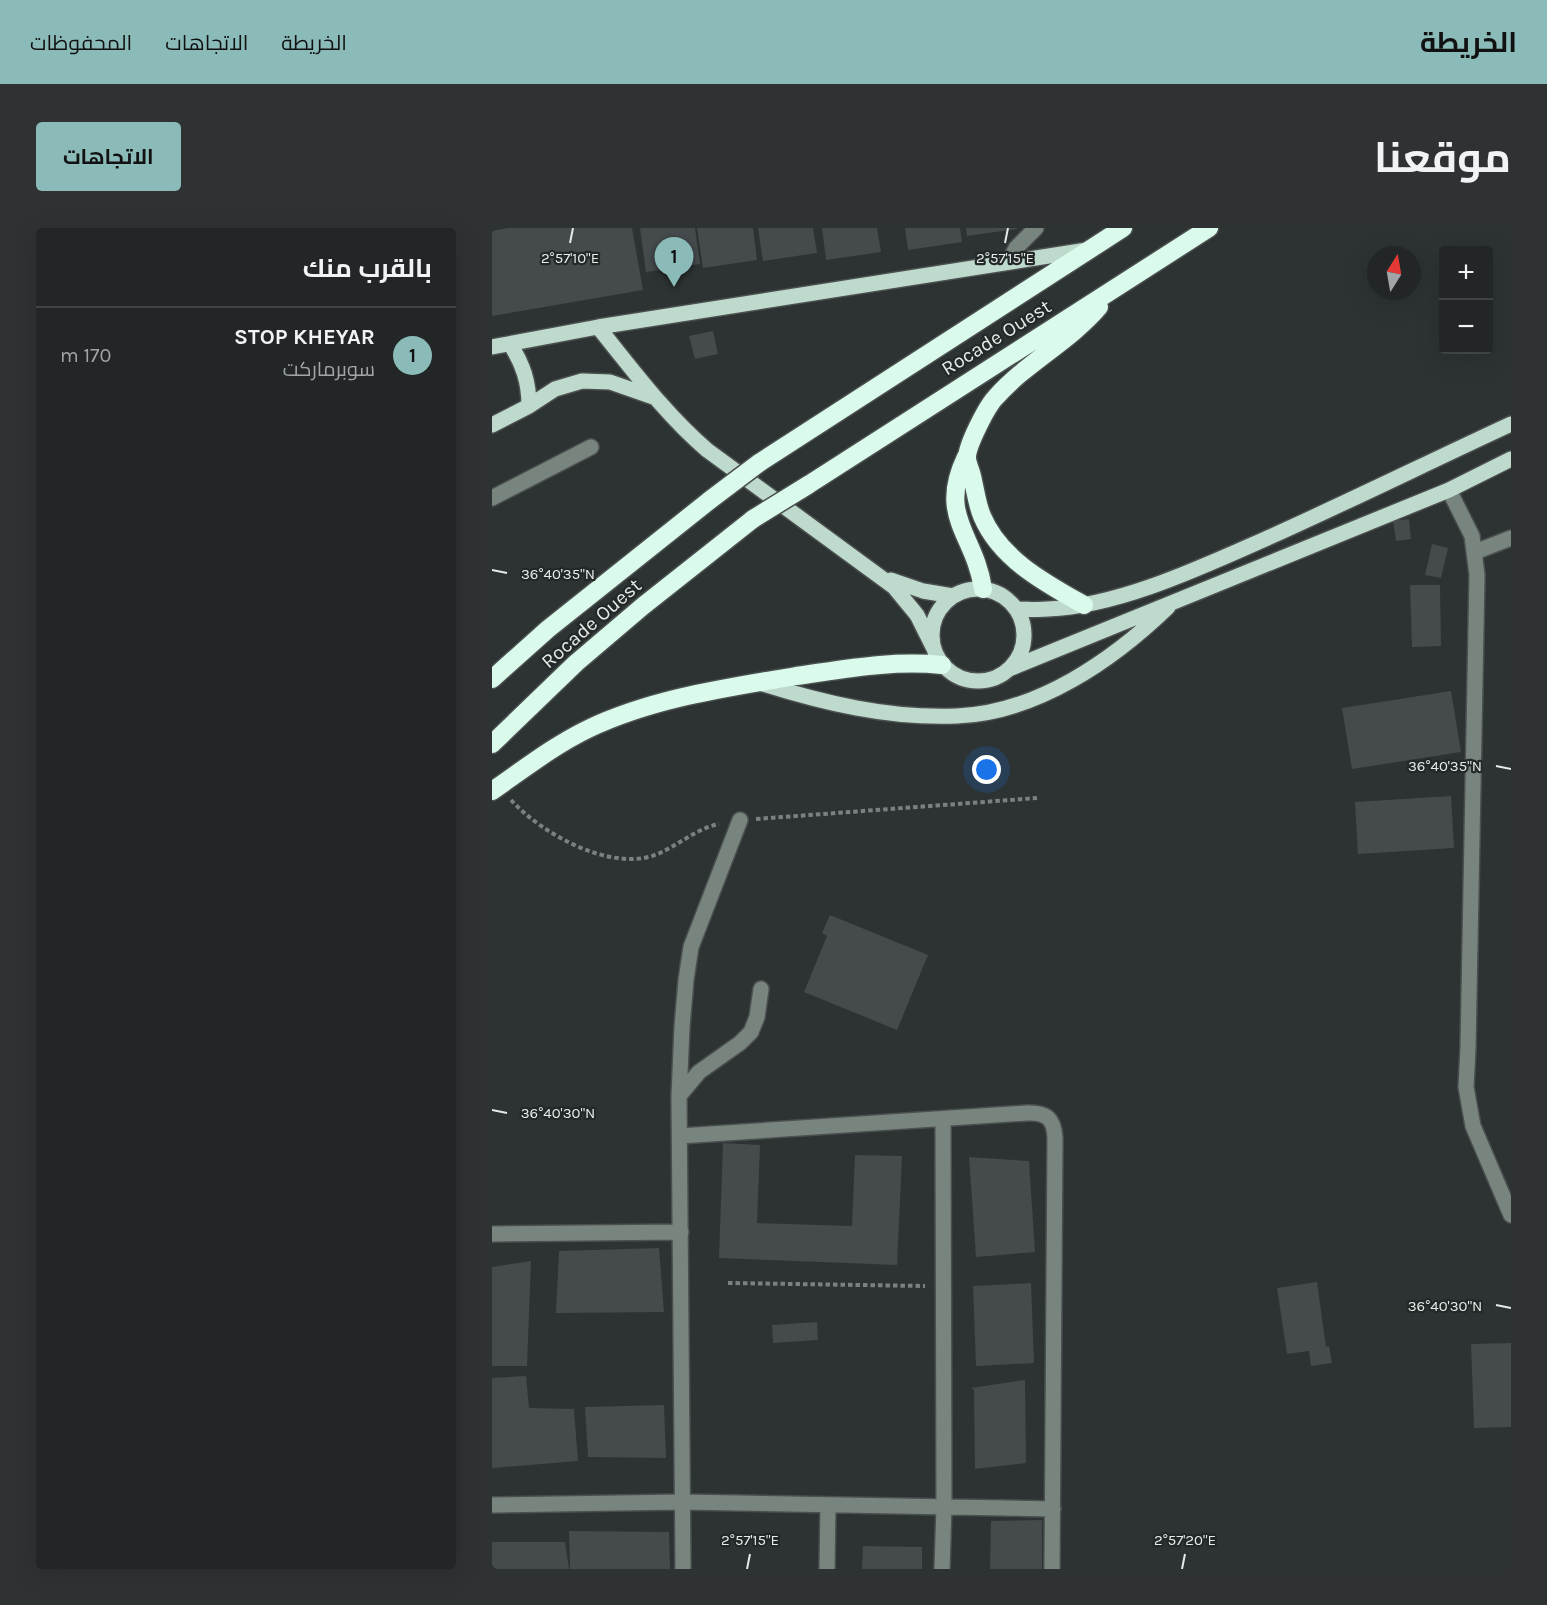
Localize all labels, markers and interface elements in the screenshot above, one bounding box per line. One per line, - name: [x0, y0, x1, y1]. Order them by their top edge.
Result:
- text: الخريطة: [1420, 26, 1517, 59]
- text: المحفوظات: [30, 31, 132, 55]
- text: الاتجاهات: [165, 31, 248, 55]
- text: الخريطة: [281, 31, 347, 55]
- button: الاتجاهات: [36, 122, 181, 191]
- text: موقعنا: [1374, 133, 1511, 183]
- pin: 1: [654, 238, 693, 287]
- north arrow: [1367, 246, 1421, 300]
- map controls: [1439, 246, 1493, 354]
- button: +: [1439, 246, 1493, 300]
- text: 2°57'10"E: [541, 249, 599, 267]
- text: 2°57'15"E: [976, 249, 1034, 267]
- text: بالقرب منك: [303, 253, 432, 284]
- street label: Rocade Ouest: [937, 294, 1056, 380]
- button: −: [1439, 300, 1493, 354]
- text: STOP KHEYAR: [234, 324, 375, 350]
- text: 170 m: [60, 344, 111, 367]
- text: 1: [409, 344, 416, 367]
- text: سوبرماركت: [283, 358, 375, 381]
- text: 36°40'35"N: [521, 565, 595, 583]
- street label: Rocade Ouest: [537, 573, 646, 673]
- your location: [972, 755, 1001, 784]
- text: 36°40'35"N: [1408, 757, 1482, 775]
- text: 36°40'30"N: [521, 1104, 595, 1122]
- text: 36°40'30"N: [1408, 1297, 1482, 1315]
- text: 2°57'15"E: [721, 1531, 779, 1549]
- text: 2°57'20"E: [1154, 1531, 1216, 1549]

